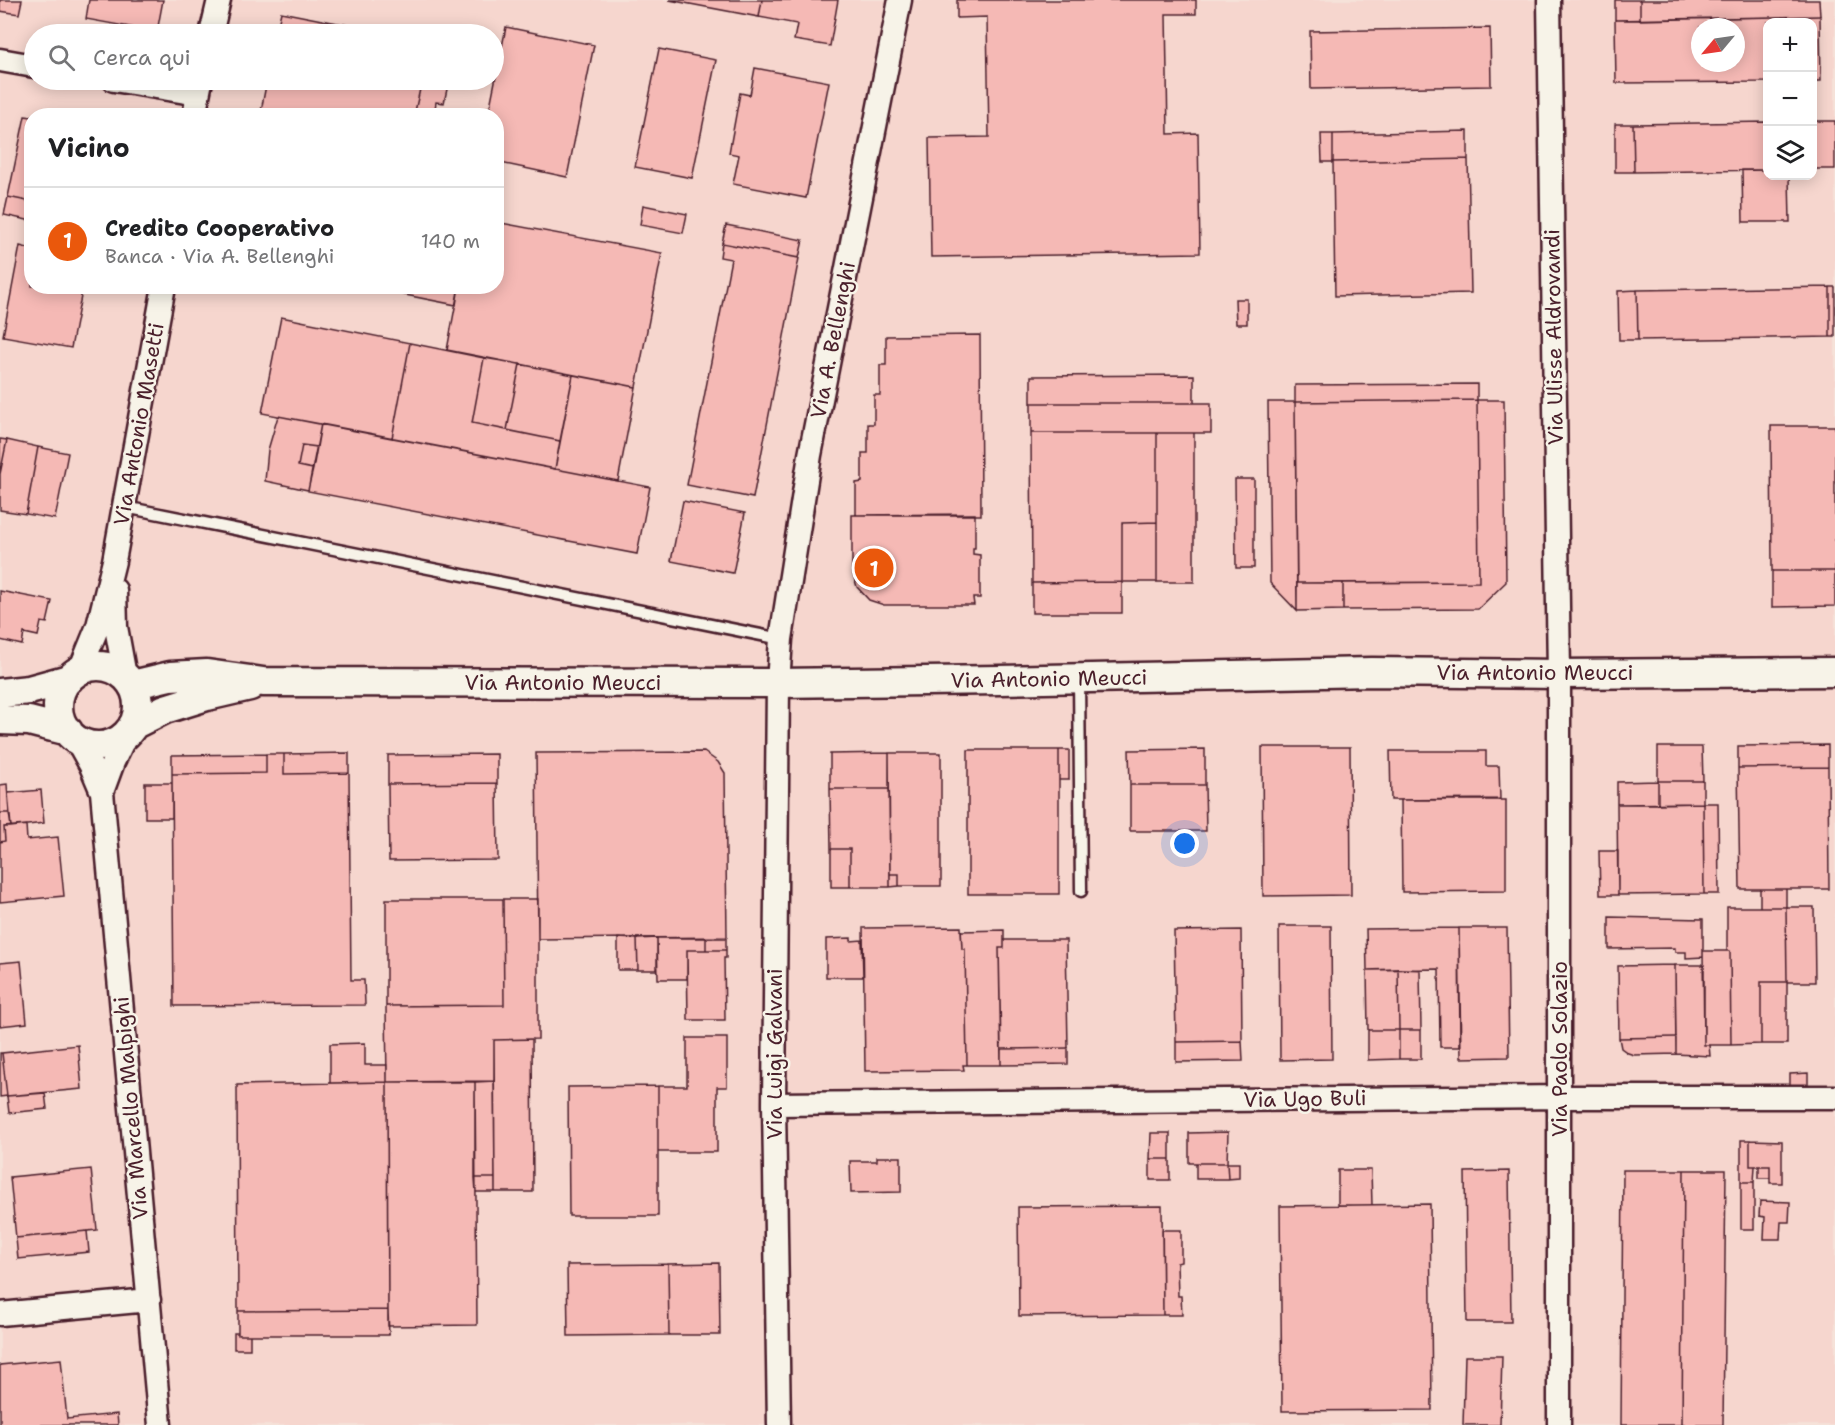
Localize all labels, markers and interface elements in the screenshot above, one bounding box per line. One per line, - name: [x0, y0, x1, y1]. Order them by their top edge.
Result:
- north arrow: [1691, 18, 1745, 72]
- map controls: [1763, 18, 1817, 180]
- button: +: [1763, 18, 1817, 72]
- search box: [24, 24, 504, 90]
- icon: search: [45, 41, 78, 74]
- text: Cerca qui: [93, 43, 191, 72]
- button: −: [1763, 72, 1817, 126]
- button: layers: [1763, 126, 1817, 180]
- text: Vicino: [48, 130, 130, 165]
- text: Credito Cooperativo: [105, 214, 334, 243]
- text: 1: [63, 228, 72, 254]
- text: 140 m: [421, 228, 480, 254]
- street label: Via Ulisse Aldrovandi: [1538, 229, 1570, 445]
- text: Banca · Via A. Bellenghi: [105, 243, 335, 269]
- street label: Via A. Bellenghi: [804, 259, 862, 421]
- street label: Via Antonio Masetti: [107, 320, 171, 528]
- pin: 1: [854, 546, 894, 590]
- street label: Via Antonio Meucci: [1437, 659, 1633, 687]
- street label: Via Antonio Meucci: [950, 663, 1148, 695]
- street label: Via Antonio Meucci: [465, 669, 661, 697]
- your location: [1170, 829, 1199, 858]
- street label: Via Paolo Solazio: [1546, 961, 1574, 1137]
- street label: Via Luigi Galvani: [761, 968, 789, 1140]
- street label: Via Marcello Malpighi: [107, 995, 155, 1221]
- street label: Via Ugo Buli: [1243, 1084, 1367, 1114]

